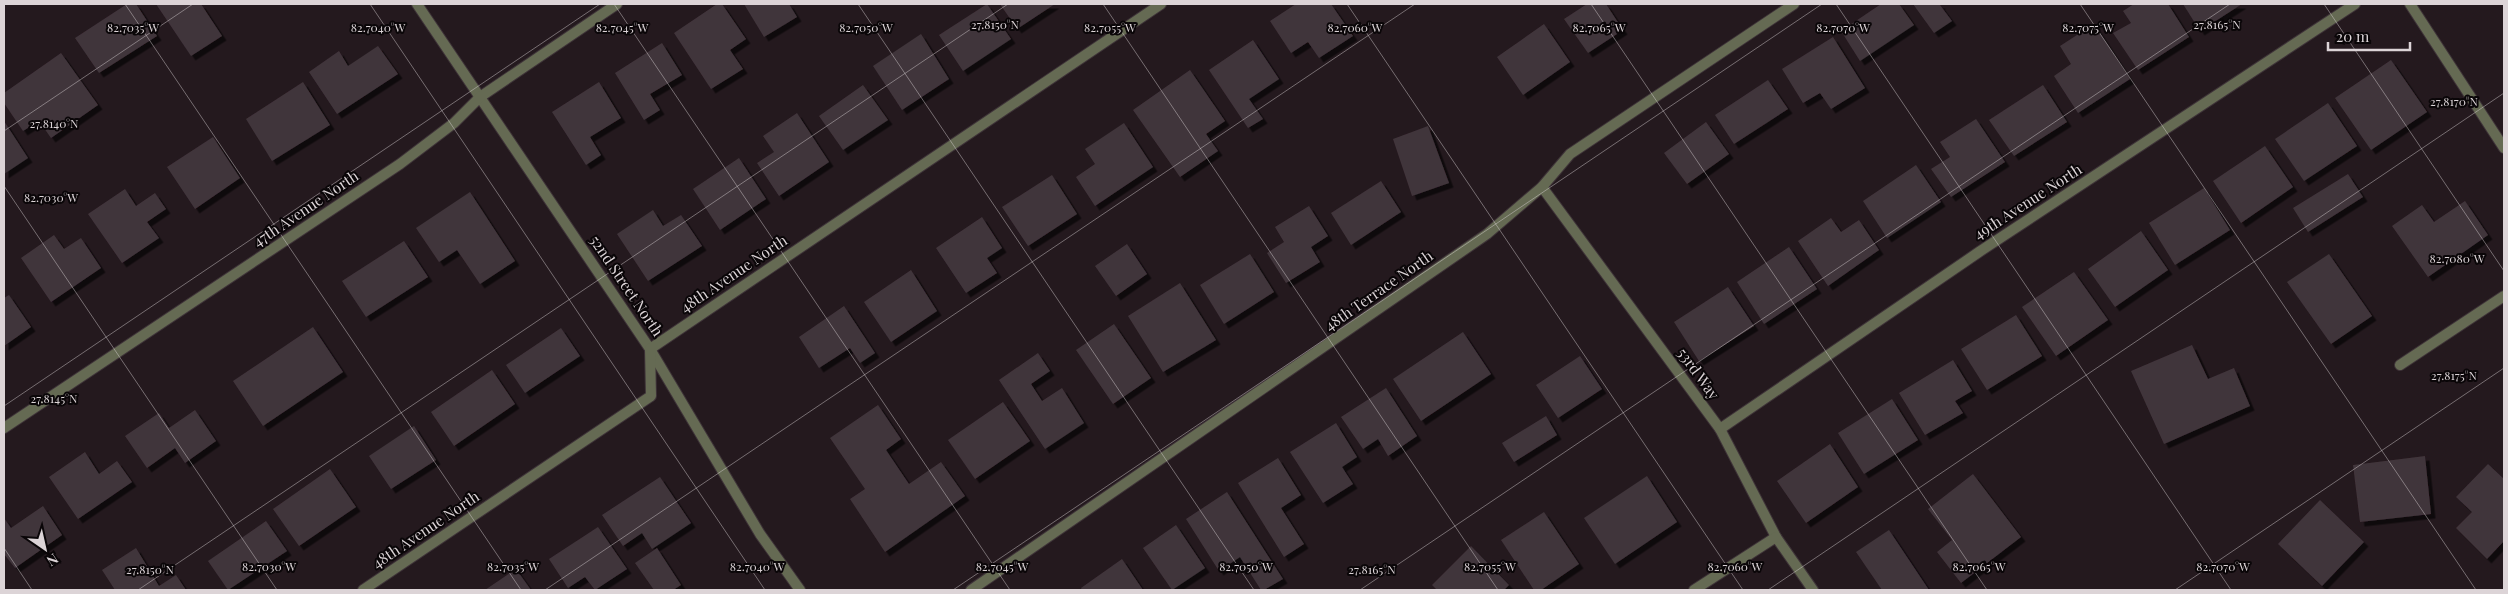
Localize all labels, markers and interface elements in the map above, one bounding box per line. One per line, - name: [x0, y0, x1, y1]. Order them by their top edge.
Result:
- text: 27.8150°N: [971, 16, 1020, 32]
- text: 27.8165°N: [2193, 16, 2241, 32]
- text: 82.7035°W: [107, 19, 159, 35]
- text: 82.7040°W: [351, 19, 405, 35]
- text: 82.7045°W: [596, 19, 649, 35]
- text: 82.7050°W: [839, 19, 893, 35]
- text: 82.7055°W: [1084, 19, 1136, 35]
- text: 82.7060°W: [1328, 19, 1383, 35]
- text: 82.7065°W: [1572, 19, 1626, 35]
- text: 82.7070°W: [1816, 19, 1870, 35]
- text: 82.7075°W: [2062, 19, 2114, 35]
- scale bar: [2328, 20, 2410, 52]
- text: 20 m: [2336, 26, 2370, 46]
- text: 27.8170°N: [2430, 93, 2479, 109]
- text: 27.8140°N: [29, 115, 79, 131]
- street label: 49th Avenue North: [1970, 159, 2085, 244]
- street label: 47th Avenue North: [249, 165, 362, 251]
- text: 82.7030°W: [24, 189, 78, 205]
- street label: 48th Avenue North: [676, 230, 791, 316]
- street label: 52nd Street North: [586, 231, 668, 340]
- street label: 48th Terrace North: [1320, 245, 1437, 335]
- text: 82.7080°W: [2429, 250, 2485, 266]
- street label: 53rd Way: [1673, 344, 1725, 404]
- text: 27.8175°N: [2431, 367, 2478, 383]
- text: 27.8145°N: [30, 390, 78, 406]
- street label: 48th Avenue North: [368, 486, 483, 572]
- north arrow: [20, 524, 70, 574]
- text: N: [43, 549, 62, 571]
- text: 82.7030°W: [242, 558, 296, 574]
- text: 82.7035°W: [487, 558, 539, 574]
- text: 82.7040°W: [730, 558, 784, 574]
- text: 82.7045°W: [976, 558, 1029, 574]
- text: 82.7050°W: [1219, 558, 1273, 574]
- text: 82.7055°W: [1464, 558, 1516, 574]
- text: 82.7060°W: [1708, 558, 1763, 574]
- text: 82.7065°W: [1952, 558, 2006, 574]
- text: 82.7070°W: [2196, 558, 2250, 574]
- text: 27.8150°N: [126, 561, 175, 577]
- text: 27.8165°N: [1348, 561, 1396, 577]

